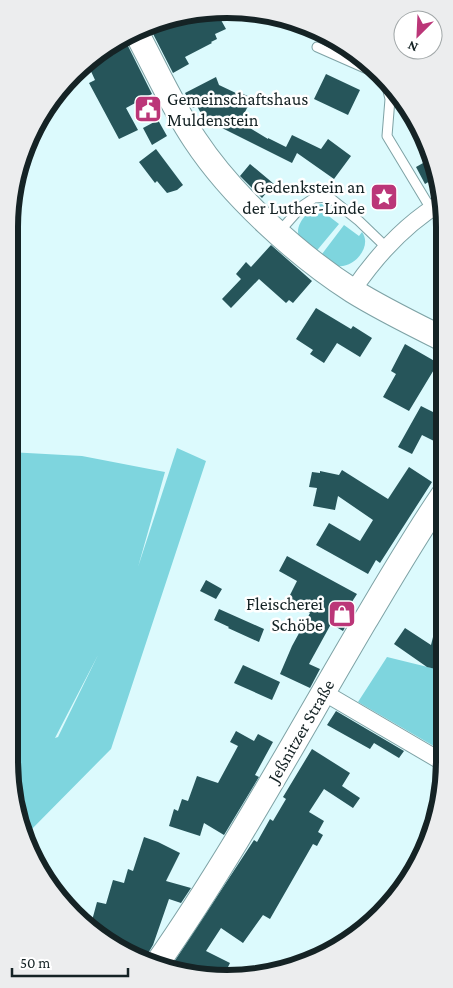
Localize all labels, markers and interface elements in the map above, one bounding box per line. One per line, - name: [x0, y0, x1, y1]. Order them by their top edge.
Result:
- north arrow: [393, 10, 443, 60]
- text: N: [405, 37, 420, 56]
- place label: Gemeinschaftshaus Muldenstein: [167, 89, 308, 130]
- public building icon: Gemeinschaftshaus Muldenstein: [133, 94, 163, 124]
- place label: Gedenkstein an der Luther-Linde: [242, 177, 365, 218]
- place icon: Gedenkstein an der Luther-Linde: [369, 182, 399, 212]
- place label: Fleischerei Schöbe: [246, 594, 323, 635]
- shop icon: Fleischerei Schöbe: [327, 599, 357, 629]
- street label: Jeßnitzer Straße: [262, 676, 339, 788]
- scale bar: [12, 946, 129, 978]
- text: 50 m: [20, 955, 50, 971]

